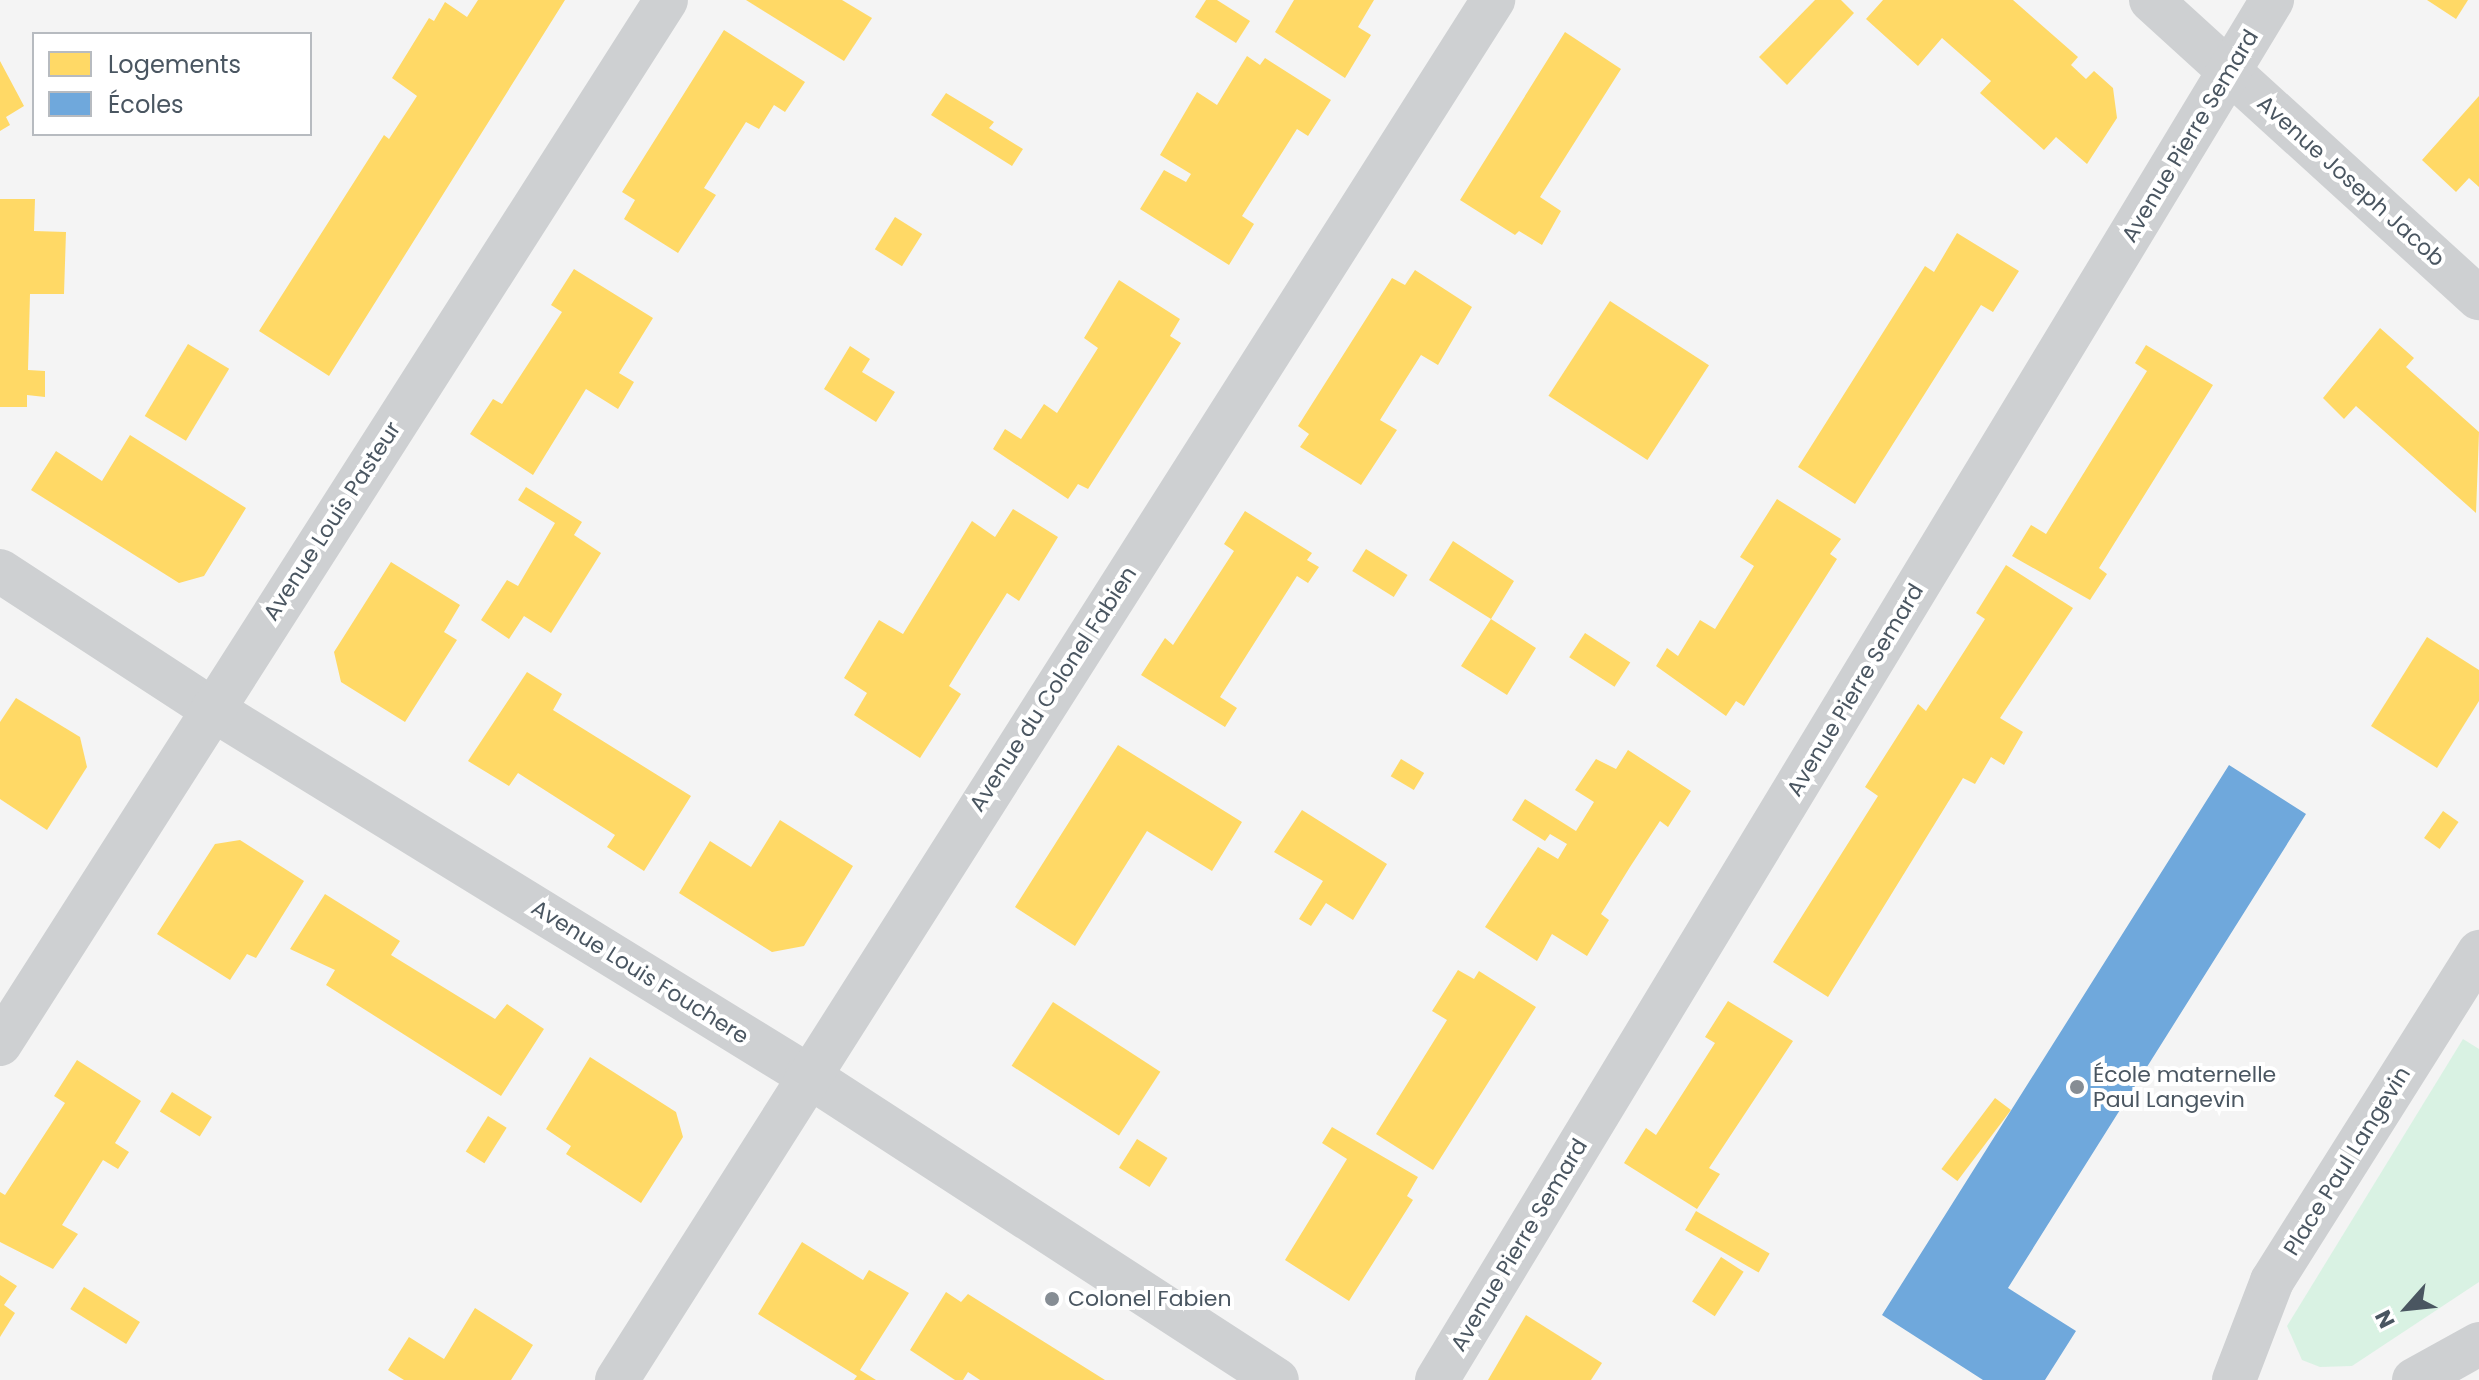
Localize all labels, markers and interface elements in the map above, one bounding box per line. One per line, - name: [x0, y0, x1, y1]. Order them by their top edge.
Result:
- street label: Avenue Pierre Semard: [2116, 25, 2264, 247]
- legend: [32, 32, 312, 136]
- text: Logements: [108, 48, 241, 81]
- text: Écoles: [108, 88, 184, 121]
- street label: Avenue Joseph Jacob: [2252, 90, 2450, 272]
- street label: Avenue Louis Pasteur: [258, 417, 406, 625]
- street label: Avenue du Colonel Fabien: [964, 562, 1142, 816]
- street label: Avenue Pierre Semard: [1781, 579, 1929, 801]
- street label: Avenue Louis Fouchere: [527, 894, 753, 1050]
- place label: École maternelle Paul Langevin: [2093, 1061, 2276, 1112]
- street label: Place Paul Langevin: [2278, 1062, 2416, 1260]
- marker: École maternelle Paul Langevin: [2068, 1078, 2086, 1096]
- street label: Avenue Pierre Semard: [1445, 1134, 1593, 1356]
- north arrow: [2367, 1268, 2447, 1348]
- place label: Colonel Fabien: [1068, 1286, 1232, 1312]
- marker: Colonel Fabien: [1043, 1290, 1061, 1308]
- text: N: [2368, 1305, 2403, 1334]

